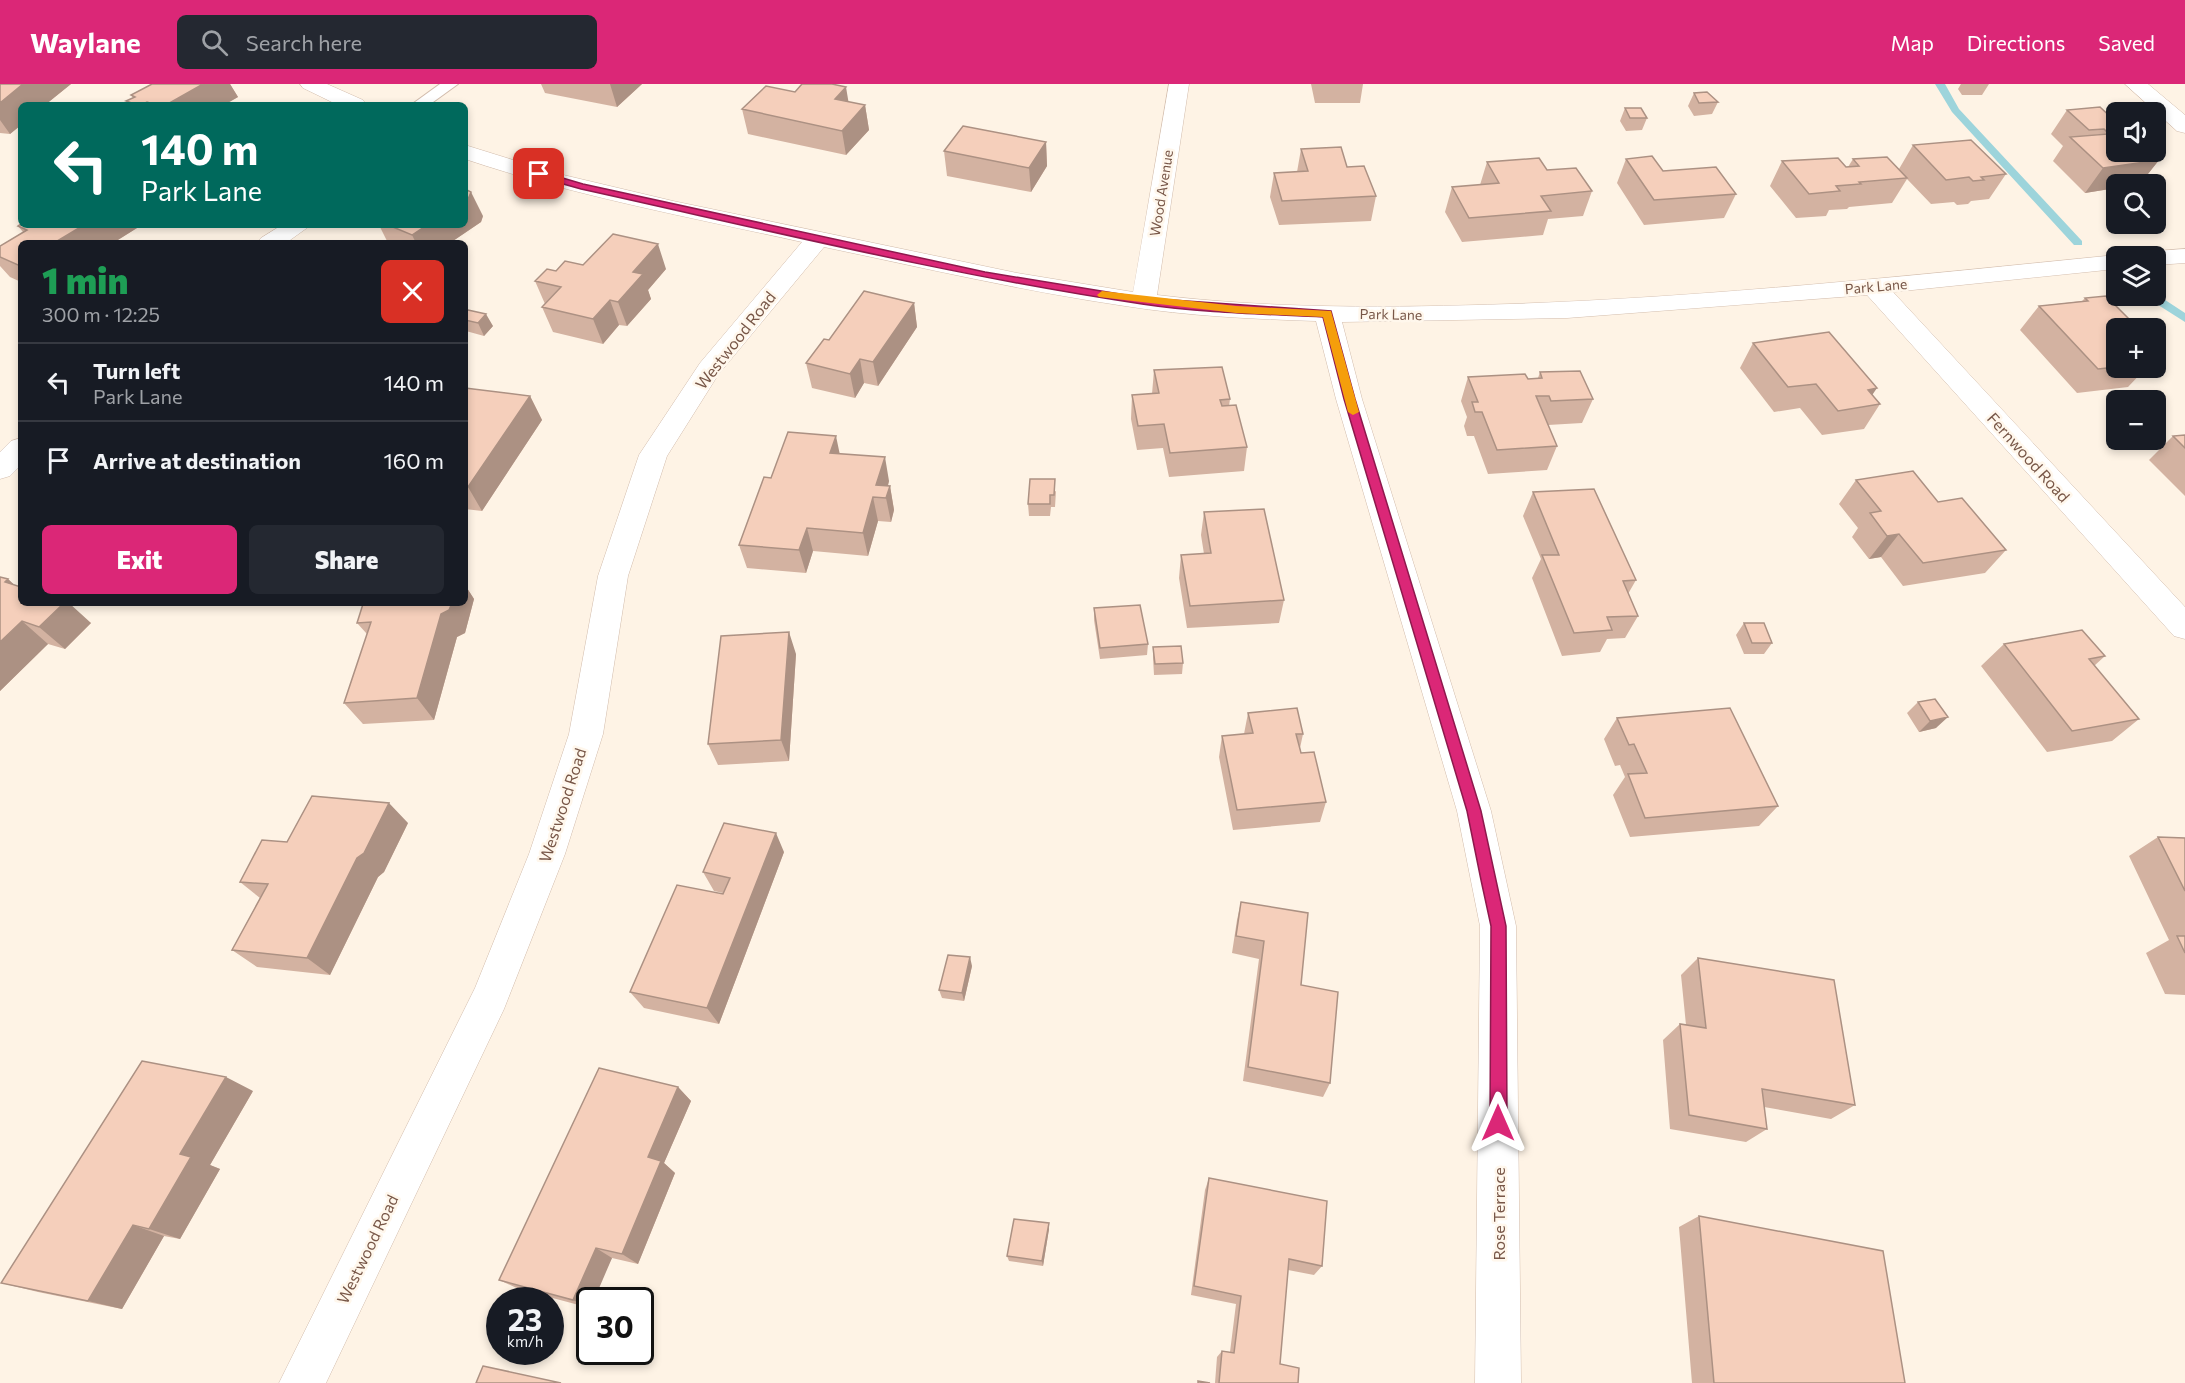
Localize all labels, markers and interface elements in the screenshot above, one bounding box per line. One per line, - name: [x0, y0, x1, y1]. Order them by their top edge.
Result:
- search box: [177, 15, 597, 69]
- text: Waylane: [30, 25, 141, 59]
- icon: search: [198, 26, 231, 59]
- text: Search here: [246, 29, 362, 56]
- text: Map: [1891, 30, 1934, 55]
- text: Directions: [1967, 30, 2065, 55]
- text: Saved: [2098, 30, 2155, 55]
- map controls: [2106, 102, 2166, 450]
- button: sound: [2106, 102, 2166, 162]
- text: 140 m: [141, 122, 258, 174]
- icon: left: [42, 126, 120, 204]
- pin: [513, 148, 564, 199]
- street label: Wood Avenue: [1146, 148, 1176, 238]
- icon: arrive: [522, 157, 555, 190]
- text: Park Lane: [141, 174, 262, 207]
- button: search: [2106, 174, 2166, 234]
- button: layers: [2106, 246, 2166, 306]
- text: 1 min: [42, 257, 128, 301]
- button: close: [381, 260, 444, 323]
- street label: Park Lane: [1844, 275, 1908, 297]
- street label: Westwood Road: [691, 287, 779, 393]
- text: 300 m · 12:25: [42, 302, 160, 326]
- street label: Park Lane: [1359, 305, 1423, 323]
- button: +: [2106, 318, 2166, 378]
- text: Turn left: [93, 357, 180, 384]
- icon: left: [42, 366, 75, 399]
- text: 140 m: [384, 369, 444, 396]
- text: Park Lane: [93, 384, 183, 408]
- button: −: [2106, 390, 2166, 450]
- street label: Fernwood Road: [1984, 408, 2074, 506]
- icon: arrive: [42, 444, 75, 477]
- text: Arrive at destination: [93, 447, 301, 474]
- text: 160 m: [383, 447, 444, 474]
- button: Exit: [42, 525, 237, 594]
- button: Share: [249, 525, 444, 594]
- street label: Westwood Road: [535, 746, 589, 864]
- position arrow: [1466, 1091, 1530, 1155]
- street label: Rose Terrace: [1489, 1167, 1508, 1261]
- street label: Westwood Road: [332, 1191, 402, 1307]
- speed limit sign: 30: [576, 1287, 654, 1365]
- text: 23: [508, 1300, 542, 1337]
- text: km/h: [507, 1332, 543, 1350]

